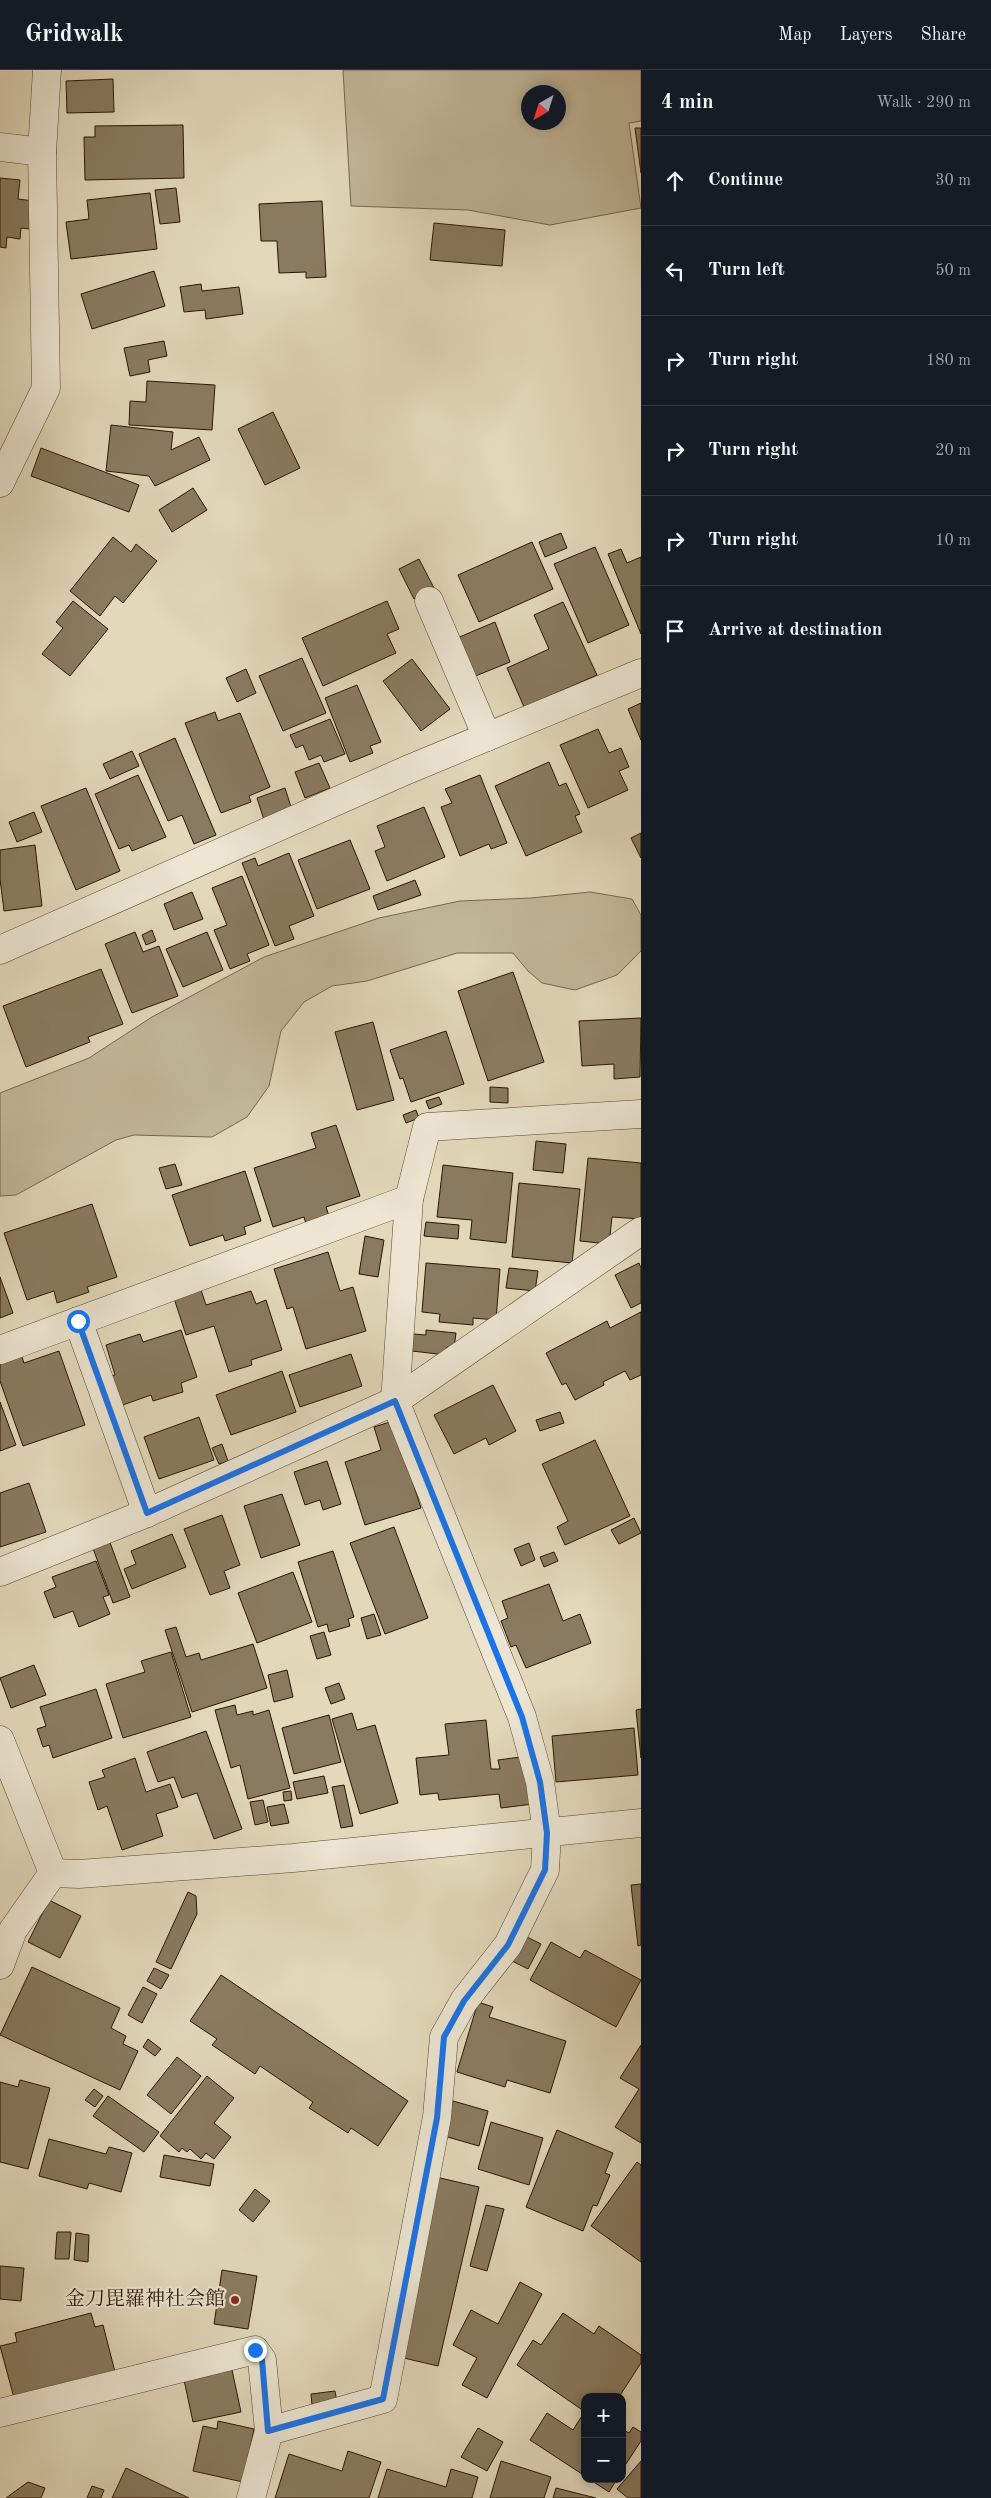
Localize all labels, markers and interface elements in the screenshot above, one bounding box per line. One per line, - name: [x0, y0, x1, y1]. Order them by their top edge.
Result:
- text: Gridwalk: [25, 23, 123, 47]
- text: Map: [778, 26, 812, 44]
- text: Layers: [840, 26, 892, 44]
- text: Share: [920, 26, 966, 44]
- north arrow: [521, 85, 566, 130]
- text: 4 min: [661, 92, 714, 113]
- text: Walk · 290 m: [876, 95, 971, 111]
- icon: ahead: [661, 167, 689, 195]
- text: Continue: [708, 171, 783, 190]
- text: 30 m: [935, 173, 971, 189]
- icon: left: [661, 257, 689, 285]
- text: Turn left: [708, 261, 785, 280]
- text: 50 m: [935, 263, 971, 279]
- icon: right: [661, 347, 689, 375]
- text: Turn right: [708, 351, 798, 370]
- text: 180 m: [926, 353, 971, 369]
- icon: right: [661, 437, 689, 465]
- text: Turn right: [708, 441, 798, 460]
- text: 20 m: [935, 443, 971, 459]
- icon: right: [661, 527, 689, 555]
- text: Turn right: [708, 531, 798, 550]
- text: 10 m: [935, 533, 971, 549]
- icon: arrive: [661, 617, 689, 645]
- text: Arrive at destination: [708, 621, 882, 640]
- route start: [67, 1310, 90, 1333]
- place label: 金刀毘羅神社会館: [65, 2288, 225, 2310]
- marker: 金刀毘羅神社会館: [229, 2294, 241, 2306]
- route end: [244, 2339, 267, 2362]
- map controls: [581, 2393, 626, 2483]
- button: +: [581, 2393, 626, 2438]
- button: −: [581, 2438, 626, 2483]

